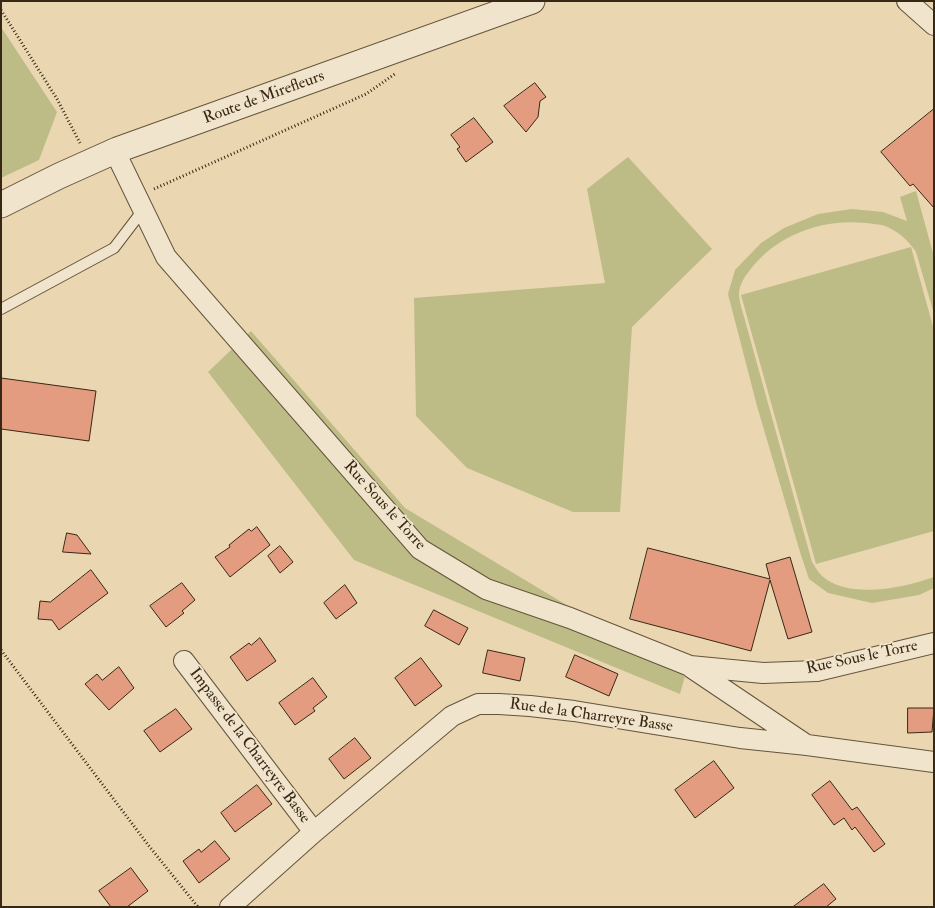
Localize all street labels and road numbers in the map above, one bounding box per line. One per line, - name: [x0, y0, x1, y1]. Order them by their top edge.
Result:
- street label: Route de Mirefleurs: [201, 67, 327, 129]
- street label: Rue Sous le Torre: [339, 457, 429, 555]
- street label: Rue Sous le Torre: [804, 637, 920, 679]
- street label: Impasse de la Charreyre Basse: [184, 665, 314, 827]
- street label: Rue de la Charreyre Basse: [508, 695, 674, 737]

